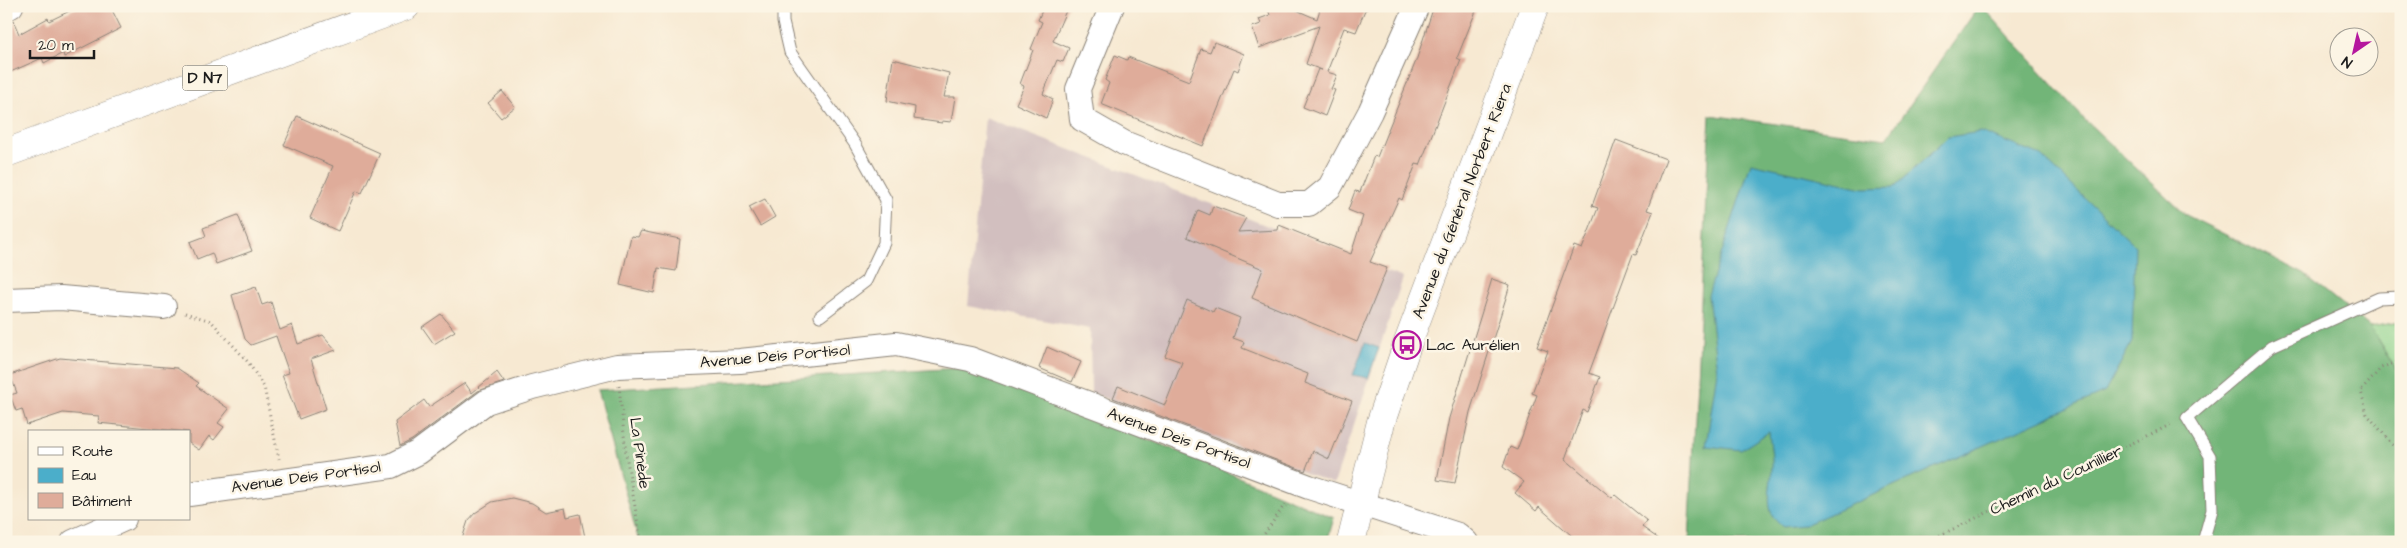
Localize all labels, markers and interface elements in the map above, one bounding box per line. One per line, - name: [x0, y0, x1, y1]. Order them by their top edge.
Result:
- scale bar: [30, 28, 94, 60]
- north arrow: [2330, 28, 2380, 78]
- text: 20 m: [38, 35, 74, 56]
- text: N: [2338, 51, 2357, 73]
- road number: D N7: [182, 66, 228, 90]
- street label: Avenue du Général Norbert Riera: [1407, 80, 1517, 322]
- bus stop icon: Lac Aurélien: [1392, 330, 1422, 360]
- place label: Lac Aurélien: [1426, 334, 1519, 356]
- street label: Avenue Deis Portisol: [699, 338, 851, 374]
- street label: Avenue Deis Portisol: [1104, 402, 1254, 474]
- street label: La Pinède: [624, 416, 656, 490]
- legend: [28, 430, 190, 520]
- street label: Chemin du Counillier: [1986, 440, 2126, 520]
- text: Route: [72, 441, 113, 462]
- street label: Avenue Deis Portisol: [230, 456, 382, 498]
- text: Eau: [72, 465, 97, 486]
- text: Bâtiment: [72, 491, 132, 512]

